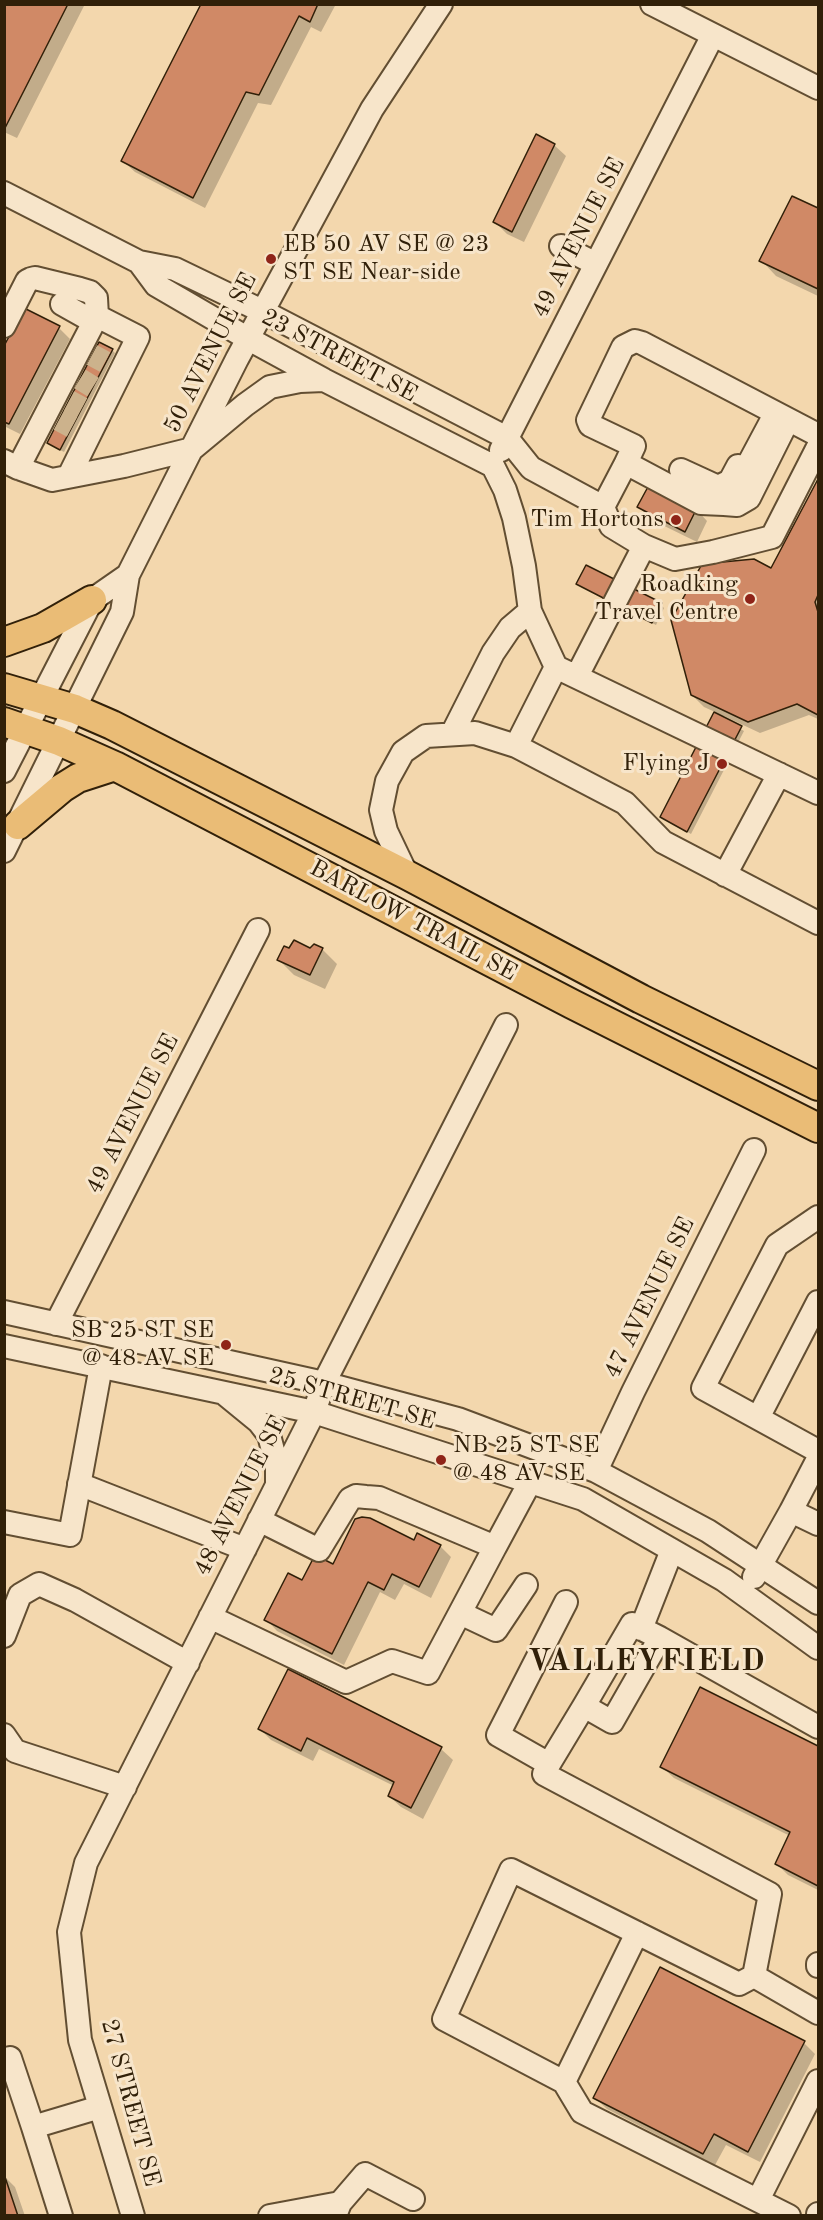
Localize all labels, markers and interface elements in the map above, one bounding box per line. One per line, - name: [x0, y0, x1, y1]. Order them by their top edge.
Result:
- street label: 49 AVENUE SE: [526, 153, 632, 323]
- place label: EB 50 AV SE @ 23 ST SE Near-side: [283, 231, 489, 287]
- marker: EB 50 AV SE @ 23 ST SE Near-side: [264, 252, 278, 266]
- street label: 50 AVENUE SE: [158, 268, 264, 438]
- street label: 23 STREET SE: [256, 303, 422, 409]
- place label: Tim Hortons: [530, 506, 664, 534]
- marker: Tim Hortons: [669, 513, 683, 527]
- place label: Roadking Travel Centre: [595, 571, 738, 627]
- marker: Roadking Travel Centre: [743, 592, 757, 606]
- place label: Flying J: [622, 750, 710, 778]
- marker: Flying J: [715, 757, 729, 771]
- street label: BARLOW TRAIL SE: [304, 854, 522, 988]
- street label: 49 AVENUE SE: [80, 1029, 186, 1199]
- street label: 47 AVENUE SE: [598, 1213, 702, 1383]
- place label: SB 25 ST SE @ 48 AV SE: [71, 1317, 214, 1373]
- marker: SB 25 ST SE @ 48 AV SE: [219, 1338, 233, 1352]
- street label: 25 STREET SE: [265, 1361, 439, 1437]
- street label: 48 AVENUE SE: [188, 1411, 294, 1581]
- place label: NB 25 ST SE @ 48 AV SE: [453, 1432, 599, 1488]
- marker: NB 25 ST SE @ 48 AV SE: [434, 1453, 448, 1467]
- district label: VALLEYFIELD: [528, 1644, 766, 1680]
- street label: 27 STREET SE: [94, 2016, 166, 2190]

